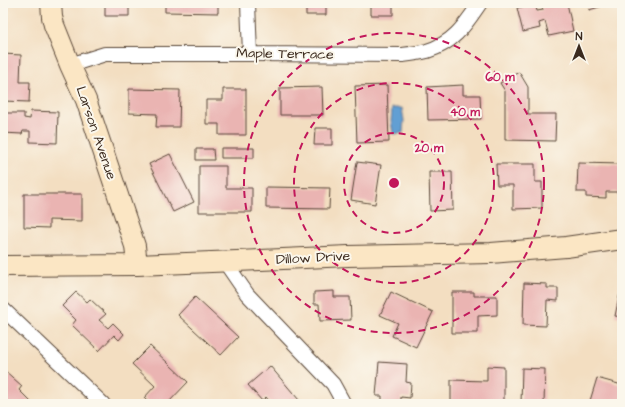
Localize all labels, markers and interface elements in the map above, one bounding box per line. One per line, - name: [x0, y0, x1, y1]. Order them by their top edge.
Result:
- north arrow: [559, 26, 599, 66]
- text: N: [576, 29, 583, 44]
- street label: Maple Terrace: [236, 43, 334, 65]
- text: 60 m: [485, 69, 515, 86]
- street label: Larson Avenue: [71, 84, 121, 183]
- text: 40 m: [450, 104, 481, 121]
- text: 20 m: [414, 140, 444, 157]
- centre of rings: [387, 176, 401, 190]
- street label: Dillow Drive: [275, 246, 351, 270]

